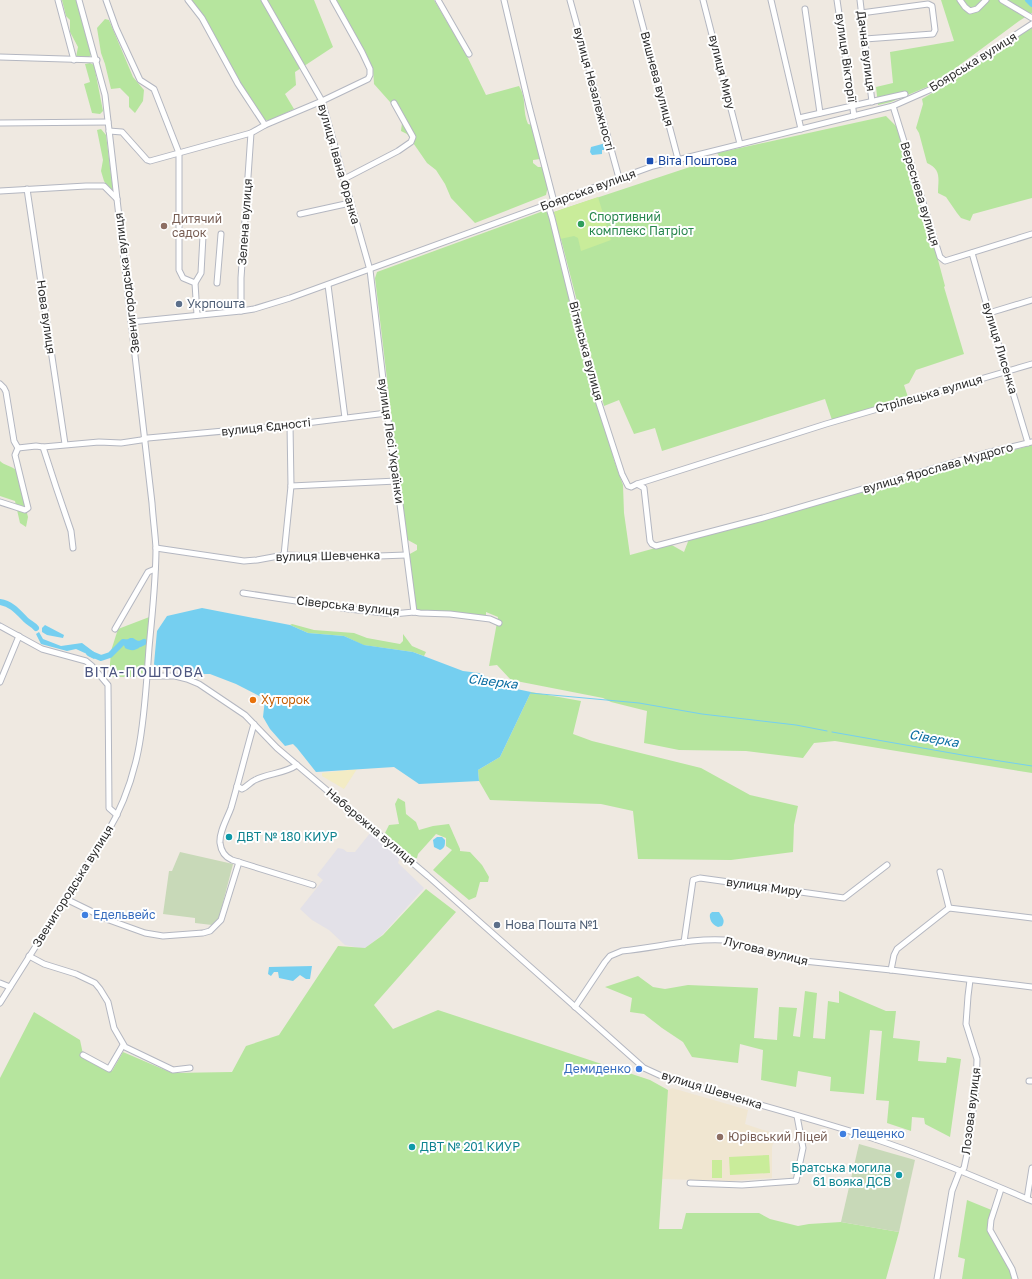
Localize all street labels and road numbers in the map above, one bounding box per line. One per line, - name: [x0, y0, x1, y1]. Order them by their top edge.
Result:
- street label: Дачна вулиця: [854, 10, 879, 92]
- street label: вулиця Вікторії: [833, 12, 860, 104]
- street label: вулиця Незалежності: [571, 25, 618, 152]
- street label: Боярська вулиця: [926, 29, 1019, 95]
- street label: Вишнева вулиця: [638, 30, 677, 128]
- street label: вулиця Миру: [706, 33, 739, 111]
- street label: вулиця Івана Франка: [315, 102, 364, 226]
- street label: Вереснева вулиця: [897, 140, 944, 248]
- street label: Боярська вулиця: [538, 165, 638, 214]
- street label: Зелена вулиця: [234, 178, 255, 266]
- street label: Звенигородська вулиця: [110, 212, 143, 354]
- street label: Нова вулиця: [34, 279, 59, 355]
- street label: Вітянська вулиця: [566, 300, 607, 402]
- street label: вулиця Лисенка: [979, 300, 1022, 395]
- street label: Стрілецька вулиця: [874, 371, 984, 416]
- street label: вулиця Лесі Українки: [375, 377, 408, 505]
- street label: вулиця Єдності: [220, 414, 311, 439]
- street label: вулиця Ярослава Мудрого: [861, 439, 1015, 496]
- street label: вулиця Шевченка: [276, 547, 380, 564]
- street label: Сіверська вулиця: [296, 593, 400, 618]
- street label: Набережна вулиця: [323, 785, 419, 869]
- street label: Звенигородська вулиця: [29, 822, 116, 950]
- street label: вулиця Миру: [725, 874, 803, 899]
- street label: Лугова вулиця: [722, 933, 810, 968]
- street label: вулиця Шевченка: [660, 1067, 764, 1112]
- street label: Лозова вулиця: [958, 1067, 983, 1155]

